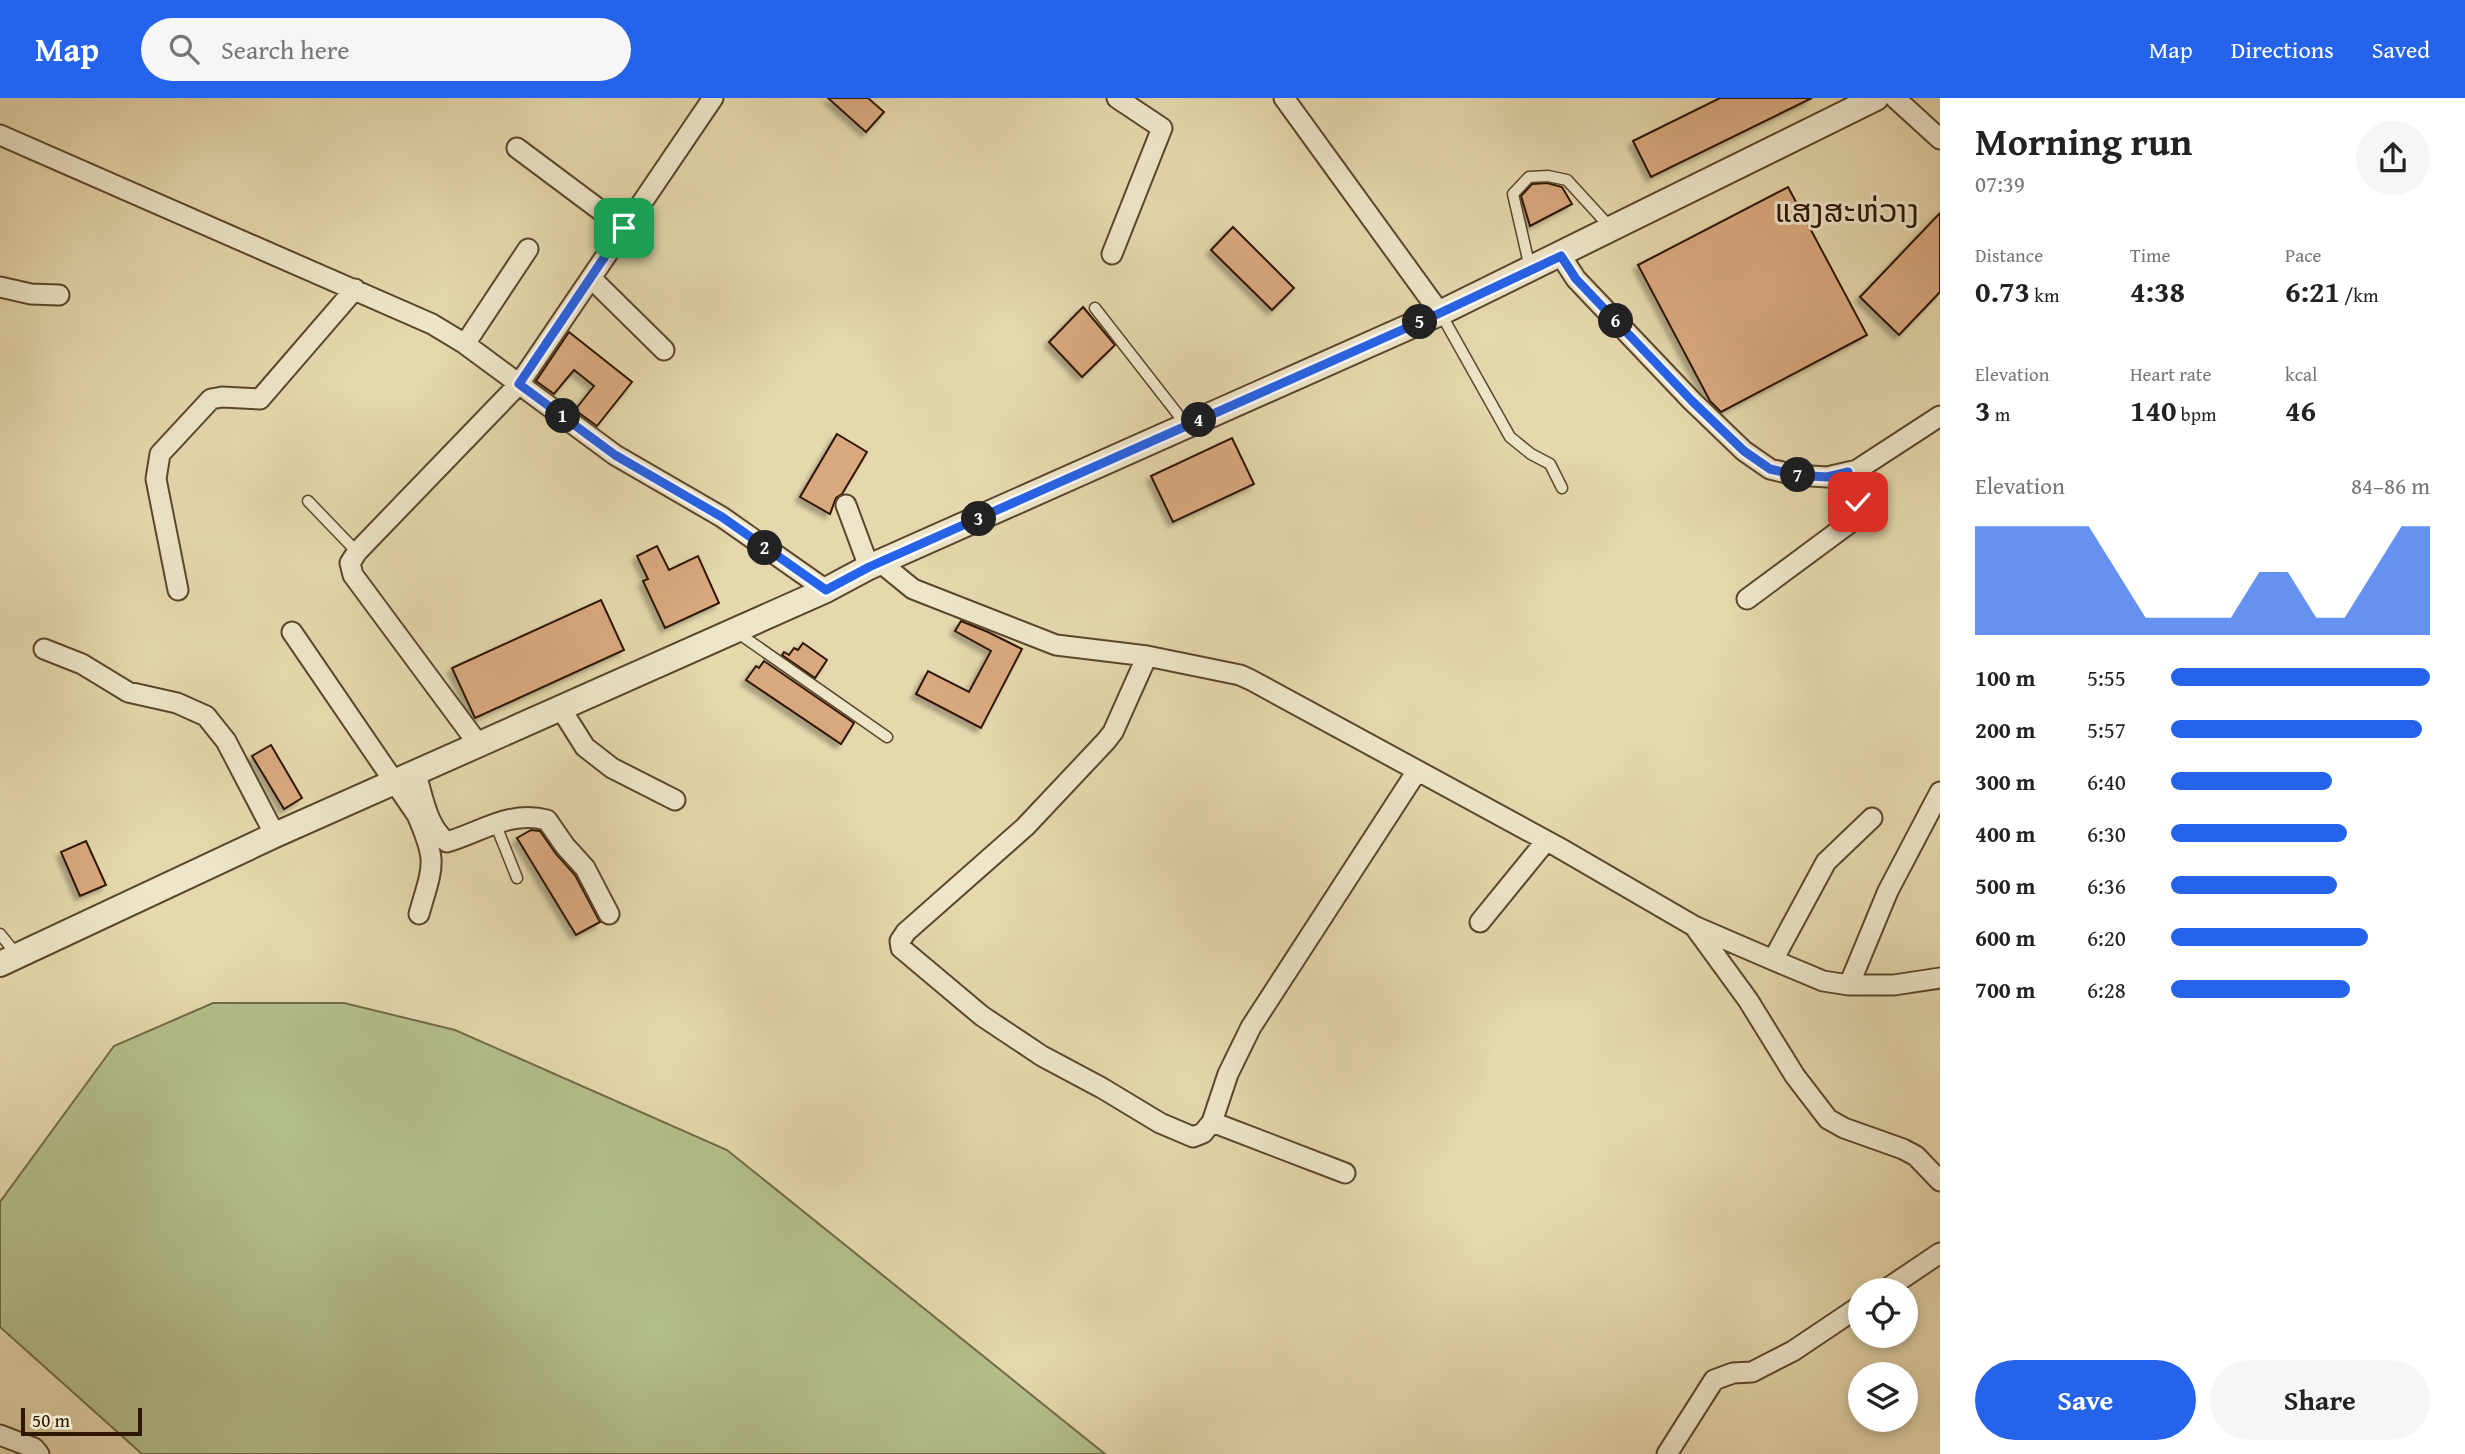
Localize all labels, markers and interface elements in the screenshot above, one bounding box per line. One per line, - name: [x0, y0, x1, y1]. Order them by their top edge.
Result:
- search box: [141, 18, 631, 81]
- text: Map: [35, 25, 99, 73]
- icon: search: [165, 30, 203, 68]
- text: Search here: [221, 30, 349, 69]
- text: Map: [2149, 32, 2193, 67]
- text: Directions: [2231, 32, 2334, 67]
- text: Saved: [2372, 32, 2430, 67]
- text: Morning run: [1975, 113, 2192, 169]
- button: share: [2356, 121, 2430, 195]
- text: 07:39: [1975, 167, 2025, 200]
- district label: ແສງສະຫ່ວາງ: [1775, 187, 1919, 234]
- pin: [594, 198, 654, 258]
- icon: arrive: [605, 209, 643, 247]
- text: Distance: [1975, 241, 2043, 269]
- text: Time: [2130, 241, 2170, 269]
- text: Pace: [2285, 241, 2322, 269]
- text: 0.73: [1975, 269, 2030, 313]
- text: 4:38: [2130, 269, 2185, 313]
- text: 6:21: [2285, 269, 2340, 313]
- text: km: [2030, 281, 2059, 309]
- text: /km: [2340, 281, 2378, 309]
- pin: 5: [1402, 304, 1438, 340]
- pin: 6: [1598, 304, 1634, 339]
- text: 6: [1611, 306, 1620, 334]
- text: 5: [1415, 307, 1424, 335]
- text: Elevation: [1975, 360, 2049, 388]
- text: Heart rate: [2130, 360, 2211, 388]
- text: kcal: [2285, 360, 2317, 388]
- text: 3: [1975, 388, 1991, 432]
- text: 140: [2130, 388, 2177, 432]
- text: 46: [2285, 388, 2316, 432]
- pin: 1: [546, 398, 580, 434]
- text: m: [1991, 400, 2010, 428]
- text: bpm: [2177, 400, 2216, 428]
- text: 1: [558, 401, 567, 429]
- pin: 4: [1182, 402, 1216, 438]
- text: 4: [1194, 405, 1203, 433]
- pin: 7: [1780, 458, 1815, 492]
- text: 7: [1793, 460, 1802, 488]
- text: Elevation: [1975, 469, 2065, 502]
- text: 84–86 m: [2351, 469, 2430, 502]
- pin: [1828, 472, 1888, 532]
- icon: check: [1839, 483, 1877, 521]
- pin: 3: [962, 502, 996, 536]
- text: 3: [974, 504, 983, 532]
- pin: 2: [748, 531, 782, 566]
- text: 2: [760, 533, 769, 561]
- text: 100 m: [1975, 661, 2036, 694]
- text: 5:55: [2087, 661, 2126, 694]
- text: 200 m: [1975, 713, 2036, 746]
- text: 5:57: [2087, 713, 2126, 746]
- text: 300 m: [1975, 765, 2036, 798]
- text: 6:40: [2087, 765, 2126, 798]
- text: 400 m: [1975, 817, 2036, 850]
- text: 6:30: [2087, 817, 2126, 850]
- text: 500 m: [1975, 869, 2036, 902]
- text: 6:36: [2087, 869, 2126, 902]
- text: 600 m: [1975, 921, 2036, 954]
- text: 6:20: [2087, 921, 2126, 954]
- text: 700 m: [1975, 973, 2036, 1006]
- text: 6:28: [2087, 973, 2126, 1006]
- map controls: [1848, 1278, 1918, 1432]
- button: locate: [1848, 1278, 1918, 1348]
- button: Save: [1975, 1360, 2196, 1440]
- button: Share: [2210, 1360, 2430, 1440]
- button: layers: [1848, 1362, 1918, 1432]
- scale bar: [21, 1405, 142, 1437]
- text: 50 m: [32, 1406, 70, 1434]

